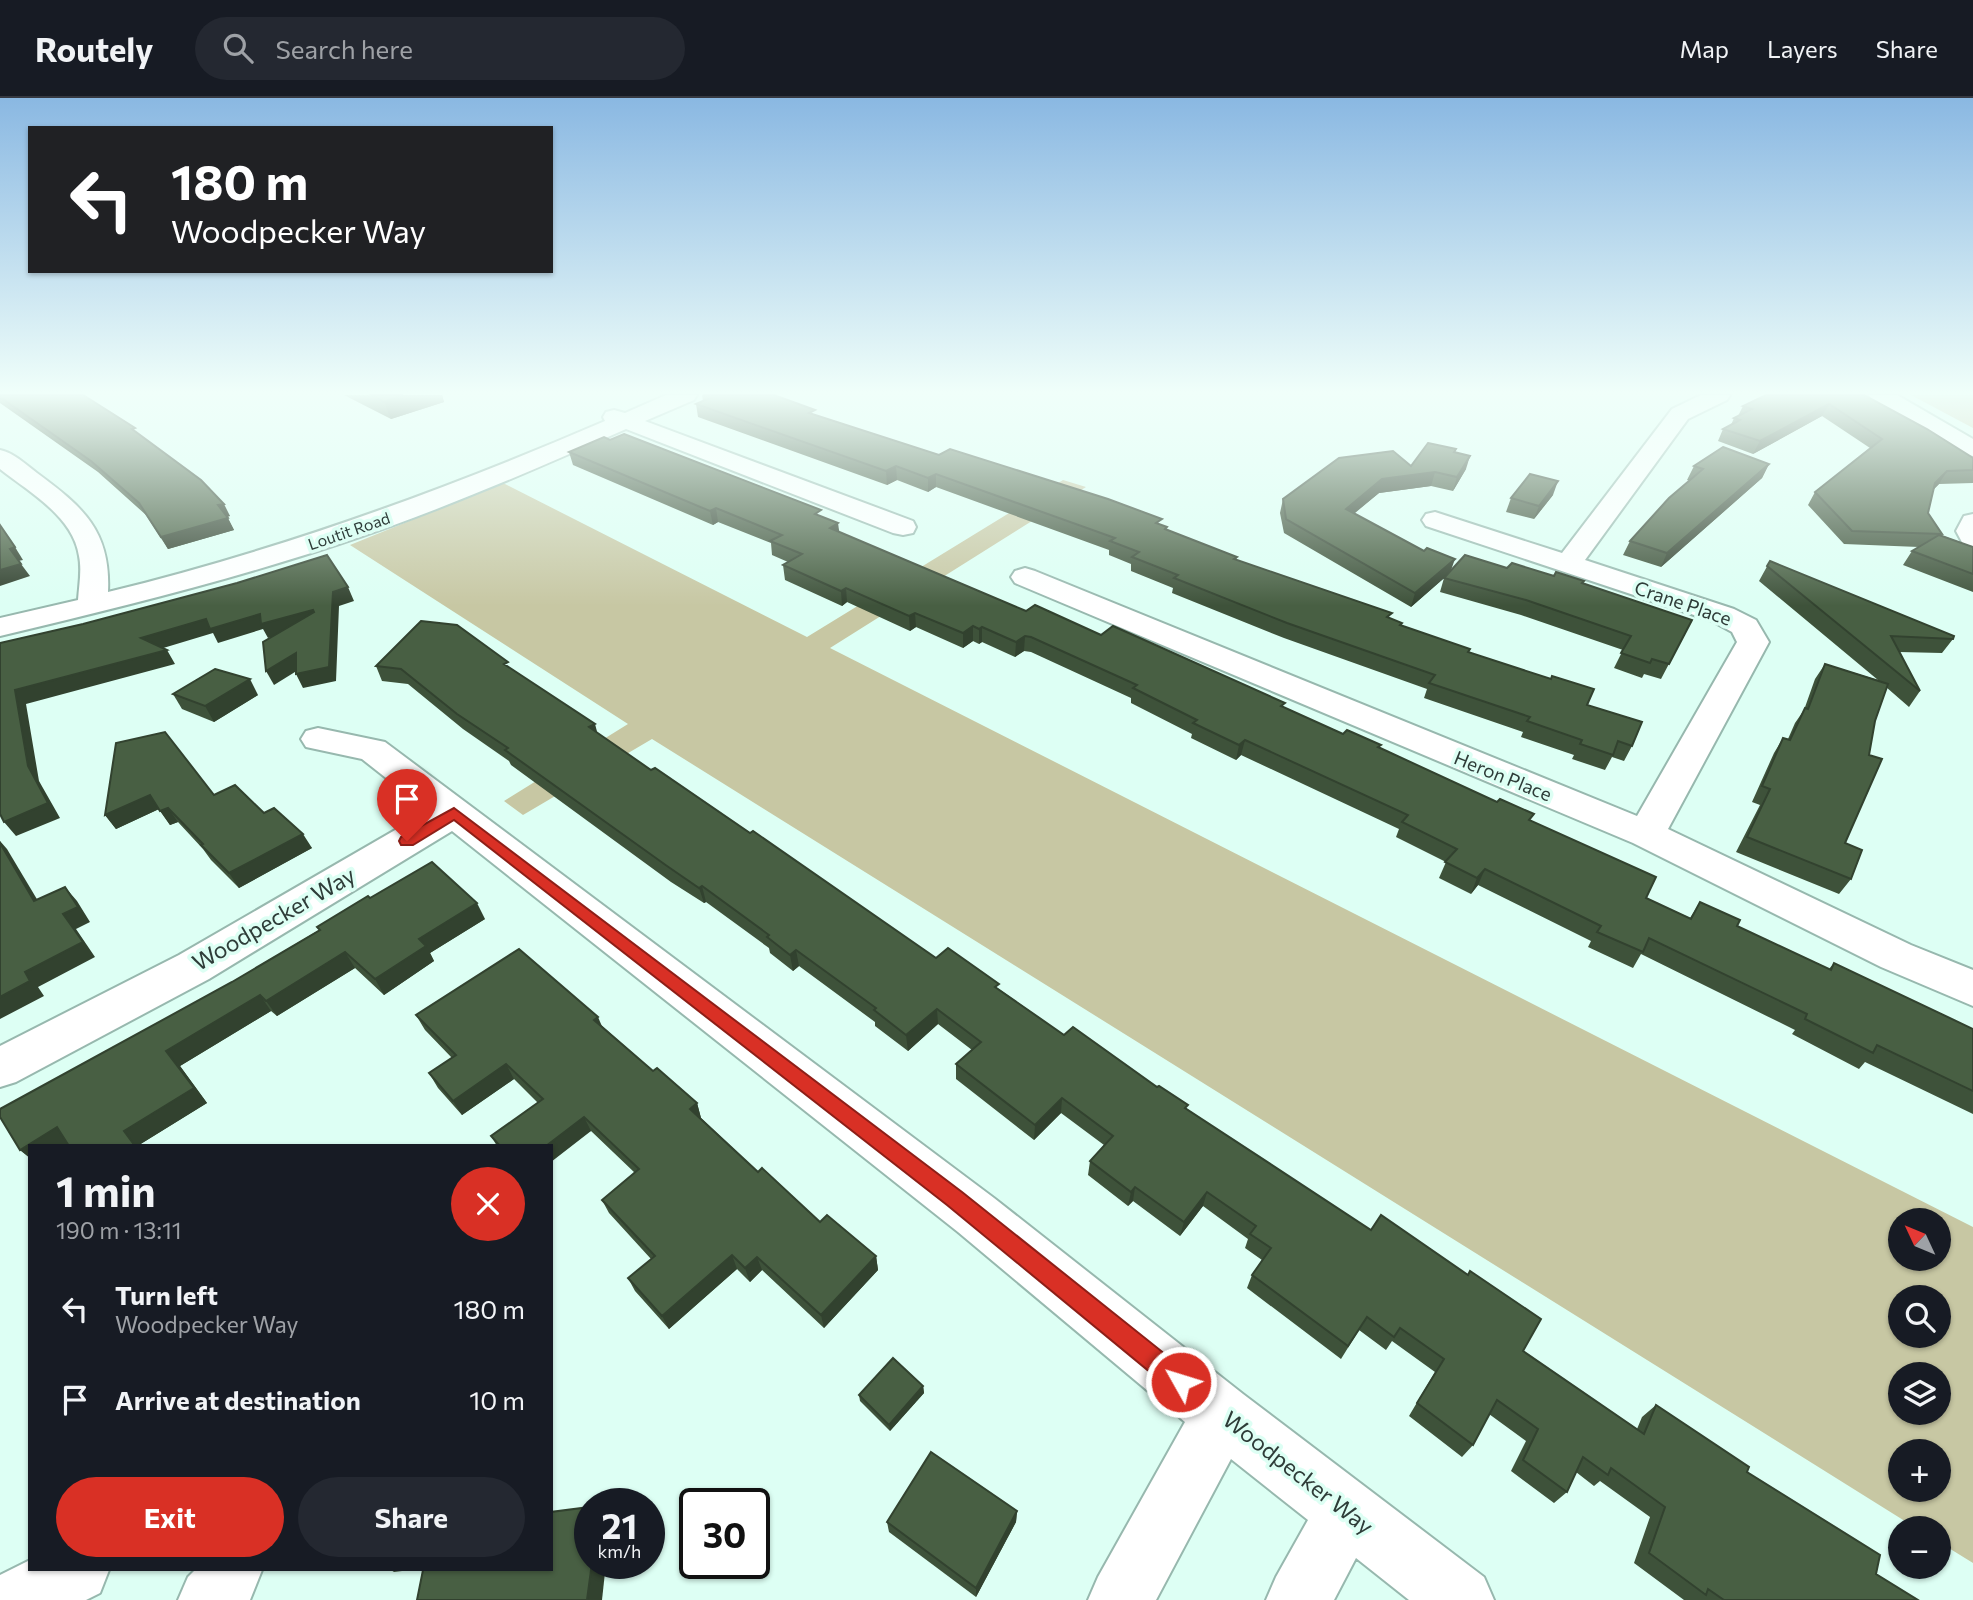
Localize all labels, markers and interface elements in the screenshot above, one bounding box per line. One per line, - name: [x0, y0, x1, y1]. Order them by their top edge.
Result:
- search box: [195, 17, 685, 80]
- text: Routely: [35, 28, 153, 69]
- icon: search: [219, 29, 257, 67]
- text: Search here: [275, 33, 413, 64]
- text: Map: [1680, 34, 1729, 63]
- text: Layers: [1767, 34, 1838, 63]
- text: Share: [1876, 34, 1938, 63]
- text: 180 m: [171, 150, 308, 210]
- icon: left: [56, 154, 147, 245]
- text: Woodpecker Way: [171, 210, 426, 250]
- street label: Loutit Road: [305, 508, 392, 553]
- street label: Crane Place: [1632, 575, 1735, 630]
- street label: Heron Place: [1451, 745, 1555, 806]
- pin: [377, 769, 437, 841]
- icon: arrive: [388, 780, 426, 818]
- street label: Woodpecker Way: [187, 860, 360, 976]
- text: 1 min: [56, 1164, 156, 1216]
- button: close: [451, 1167, 525, 1241]
- north arrow: [1888, 1208, 1951, 1270]
- map controls: [1888, 1208, 1951, 1579]
- text: 190 m · 13:11: [56, 1216, 182, 1244]
- text: Turn left: [115, 1279, 218, 1310]
- button: search: [1888, 1285, 1951, 1348]
- icon: left: [56, 1290, 94, 1328]
- text: 180 m: [453, 1293, 525, 1324]
- text: Woodpecker Way: [115, 1310, 298, 1338]
- position arrow: [1144, 1345, 1218, 1419]
- button: layers: [1888, 1362, 1951, 1425]
- icon: arrive: [56, 1381, 94, 1419]
- text: Arrive at destination: [115, 1384, 361, 1415]
- text: 10 m: [469, 1384, 525, 1415]
- street label: Woodpecker Way: [1218, 1405, 1380, 1540]
- button: +: [1888, 1439, 1951, 1502]
- button: Exit: [56, 1477, 284, 1557]
- button: Share: [298, 1477, 525, 1557]
- speed limit sign: 30: [679, 1488, 770, 1579]
- text: 21: [602, 1503, 637, 1546]
- button: −: [1888, 1516, 1951, 1579]
- text: km/h: [598, 1540, 641, 1562]

